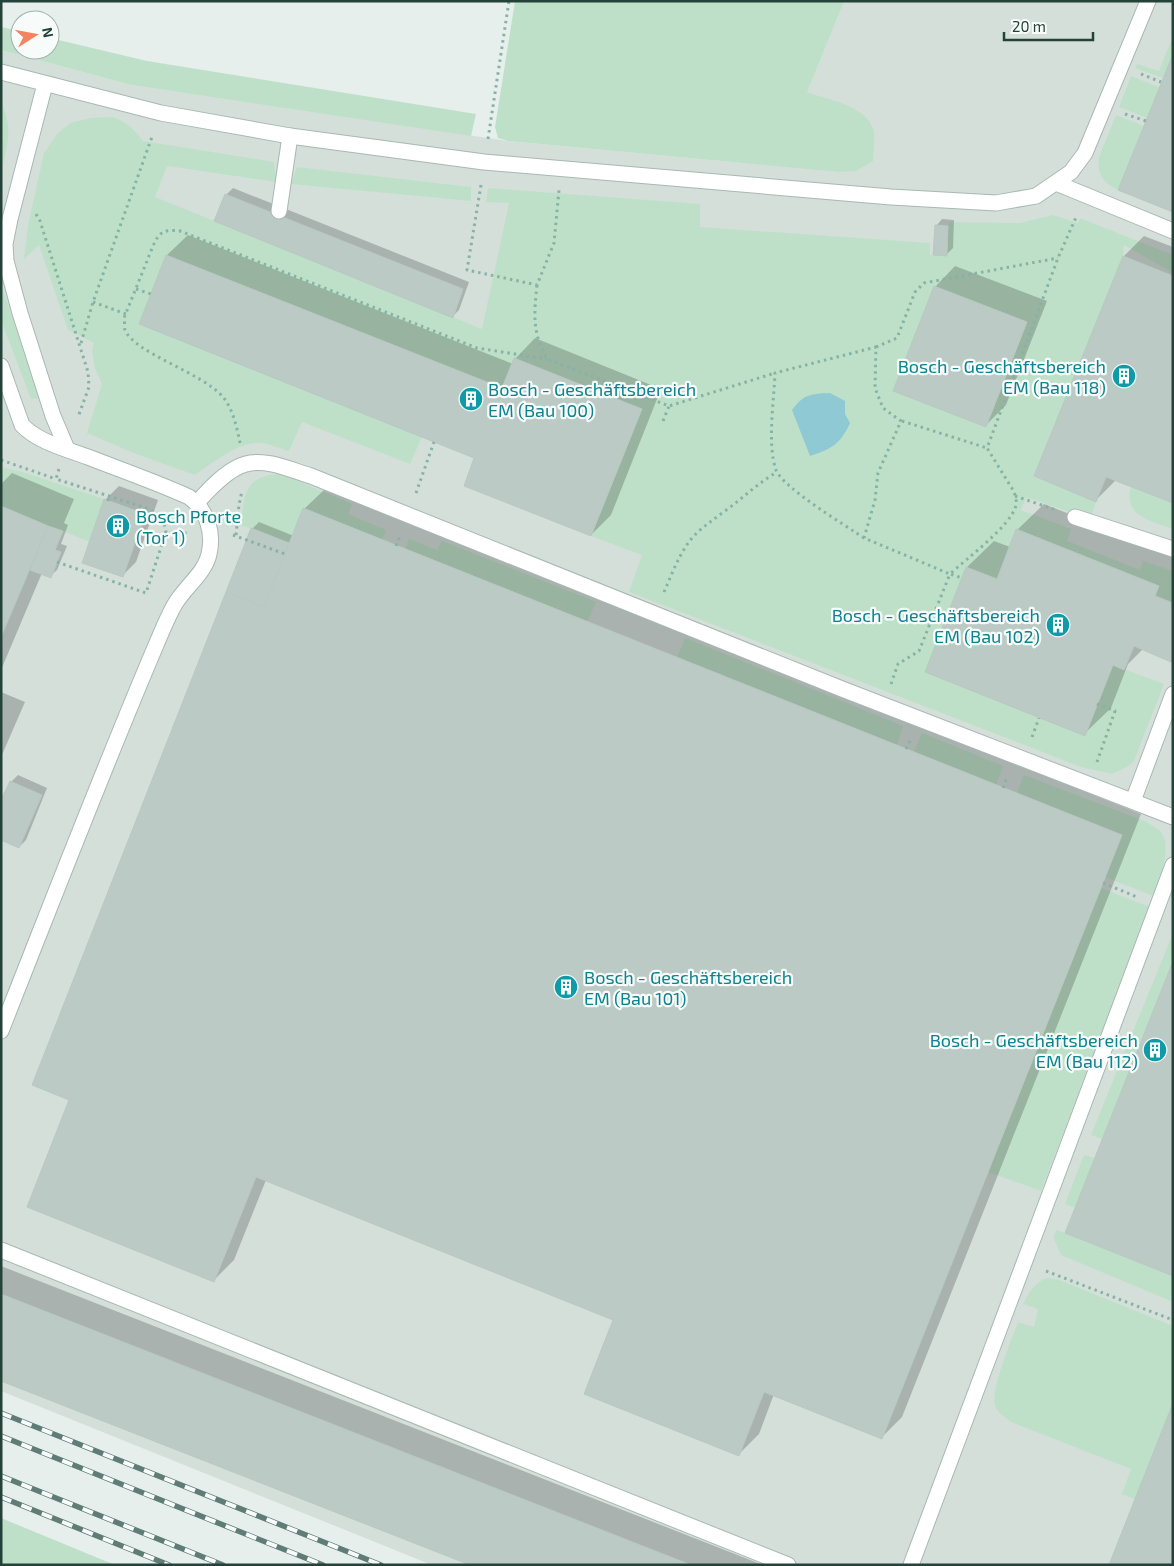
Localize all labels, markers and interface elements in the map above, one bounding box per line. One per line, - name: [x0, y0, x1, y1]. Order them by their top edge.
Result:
- north arrow: [10, 10, 60, 60]
- scale bar: [1004, 10, 1093, 42]
- text: 20 m: [1012, 17, 1046, 35]
- text: N: [39, 26, 58, 39]
- place label: Bosch - Geschäftsbereich EM (Bau 118): [898, 355, 1106, 398]
- building icon: Bosch - Geschäftsbereich EM (Bau 118): [1111, 363, 1137, 389]
- place label: Bosch - Geschäftsbereich EM (Bau 100): [488, 378, 696, 421]
- building icon: Bosch - Geschäftsbereich EM (Bau 100): [458, 386, 484, 412]
- place label: Bosch Pforte (Tor 1): [136, 505, 241, 548]
- building icon: Bosch Pforte (Tor 1): [105, 513, 131, 539]
- place label: Bosch - Geschäftsbereich EM (Bau 102): [832, 604, 1040, 647]
- building icon: Bosch - Geschäftsbereich EM (Bau 102): [1045, 612, 1071, 638]
- place label: Bosch - Geschäftsbereich EM (Bau 101): [584, 966, 792, 1009]
- building icon: Bosch - Geschäftsbereich EM (Bau 101): [553, 974, 579, 1000]
- place label: Bosch - Geschäftsbereich EM (Bau 112): [930, 1029, 1138, 1072]
- building icon: Bosch - Geschäftsbereich EM (Bau 112): [1142, 1037, 1168, 1063]

